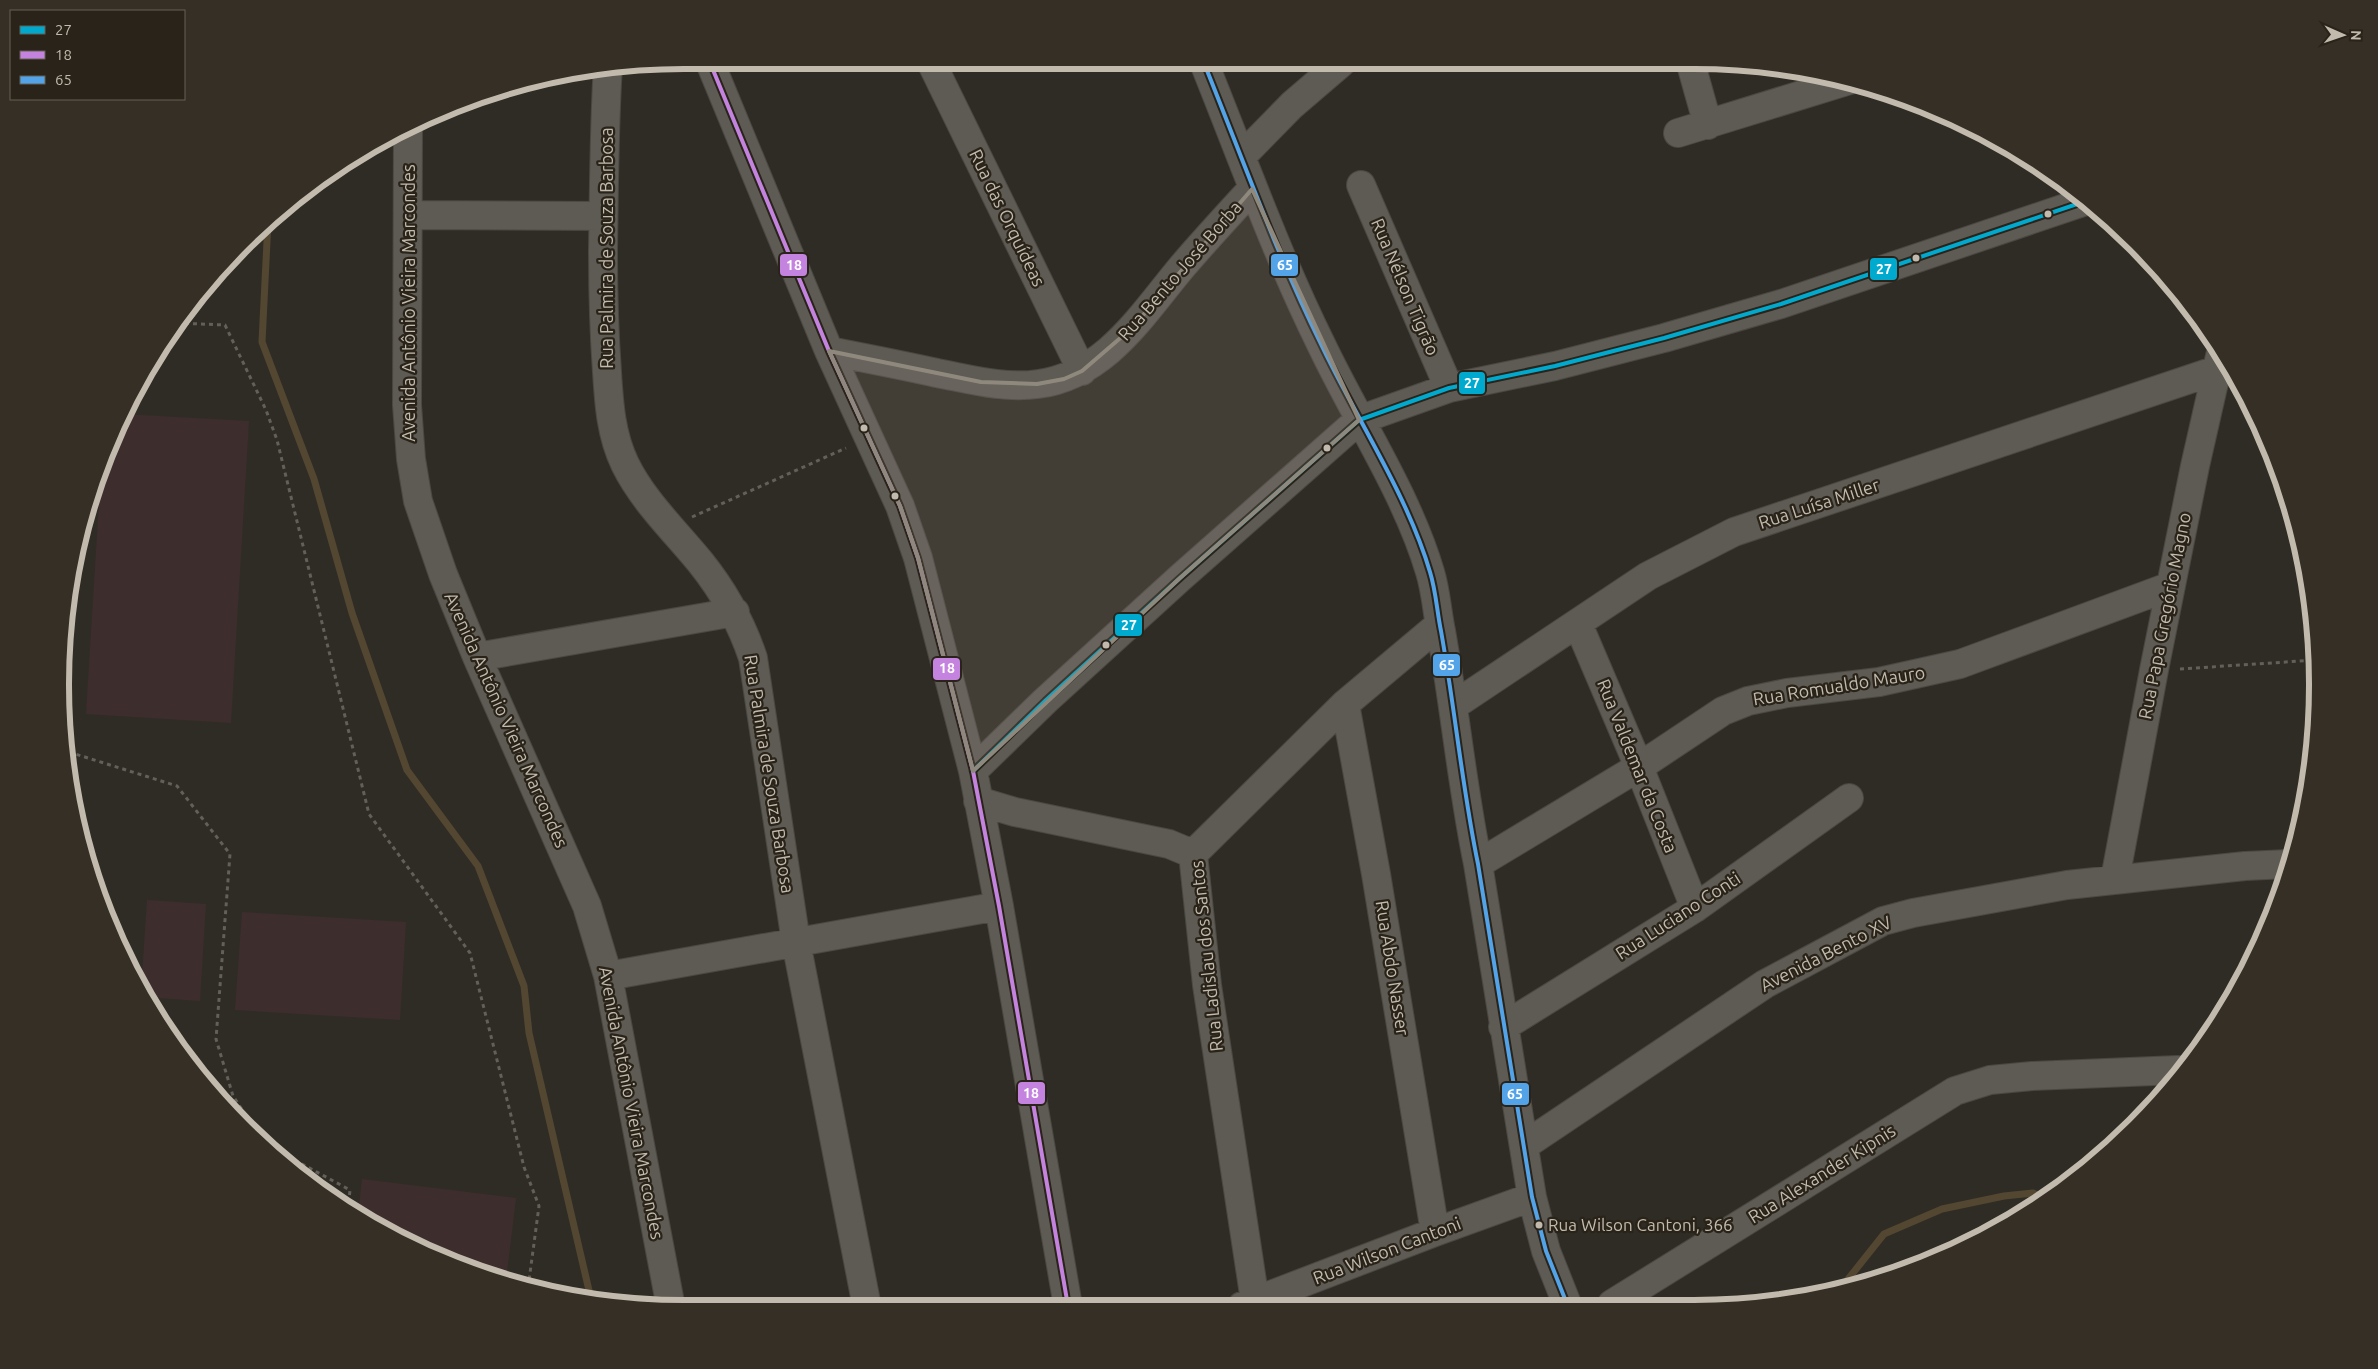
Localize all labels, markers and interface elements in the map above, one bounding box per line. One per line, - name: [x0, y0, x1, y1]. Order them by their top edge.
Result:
- legend: [10, 10, 185, 100]
- north arrow: [2318, 10, 2368, 60]
- text: 27: [55, 21, 72, 38]
- text: N: [2348, 30, 2364, 41]
- text: 18: [55, 46, 72, 63]
- text: 65: [55, 71, 72, 88]
- street label: Rua Palmira de Souza Barbosa: [596, 127, 616, 369]
- street label: Rua das Orquídeas: [966, 146, 1050, 290]
- street label: Avenida Antônio Vieira Marcondes: [398, 164, 418, 442]
- street label: Rua Bento José Borba: [1113, 197, 1245, 344]
- unlabelled marker: [2043, 209, 2053, 219]
- street label: Rua Nélson Tigrão: [1368, 215, 1444, 358]
- line badge: 18: [779, 253, 808, 277]
- line badge: 65: [1270, 253, 1299, 277]
- unlabelled marker: [1911, 253, 1921, 263]
- text: 18: [786, 257, 802, 273]
- text: 65: [1277, 257, 1293, 273]
- line badge: 27: [1869, 257, 1898, 281]
- text: 27: [1876, 261, 1892, 277]
- line badge: 27: [1458, 371, 1486, 395]
- text: 27: [1464, 375, 1480, 391]
- unlabelled marker: [859, 423, 869, 433]
- unlabelled marker: [1322, 443, 1332, 453]
- street label: Rua Luísa Miller: [1756, 474, 1882, 532]
- unlabelled marker: [890, 491, 900, 501]
- street label: Rua Papa Gregório Magno: [2134, 511, 2194, 721]
- street label: Avenida Antônio Vieira Marcondes: [441, 589, 573, 851]
- line badge: 27: [1114, 613, 1143, 637]
- text: 27: [1121, 617, 1137, 633]
- unlabelled marker: [1101, 640, 1111, 650]
- street label: Rua Palmira de Souza Barbosa: [741, 653, 799, 895]
- line badge: 65: [1432, 653, 1461, 677]
- line badge: 18: [932, 657, 961, 681]
- text: 65: [1439, 657, 1455, 673]
- text: 18: [939, 660, 955, 676]
- street label: Rua Romualdo Mauro: [1751, 662, 1926, 709]
- street label: Rua Valdemar da Costa: [1594, 676, 1682, 855]
- street label: Rua Ladislau dos Santos: [1186, 860, 1226, 1053]
- street label: Rua Luciano Conti: [1611, 867, 1744, 963]
- street label: Rua Abdo Nasser: [1372, 899, 1414, 1037]
- street label: Avenida Bento XV: [1756, 911, 1895, 995]
- street label: Avenida Antônio Vieira Marcondes: [596, 965, 668, 1241]
- line badge: 18: [1017, 1081, 1046, 1105]
- line badge: 65: [1501, 1082, 1530, 1106]
- text: 18: [1023, 1085, 1039, 1101]
- text: 65: [1507, 1086, 1523, 1102]
- street label: Rua Alexander Kipnis: [1744, 1120, 1899, 1227]
- street label: Rua Wilson Cantoni: [1310, 1213, 1463, 1287]
- place label: Rua Wilson Cantoni, 366: [1548, 1215, 1733, 1234]
- marker: Rua Wilson Cantoni, 366: [1534, 1220, 1544, 1230]

